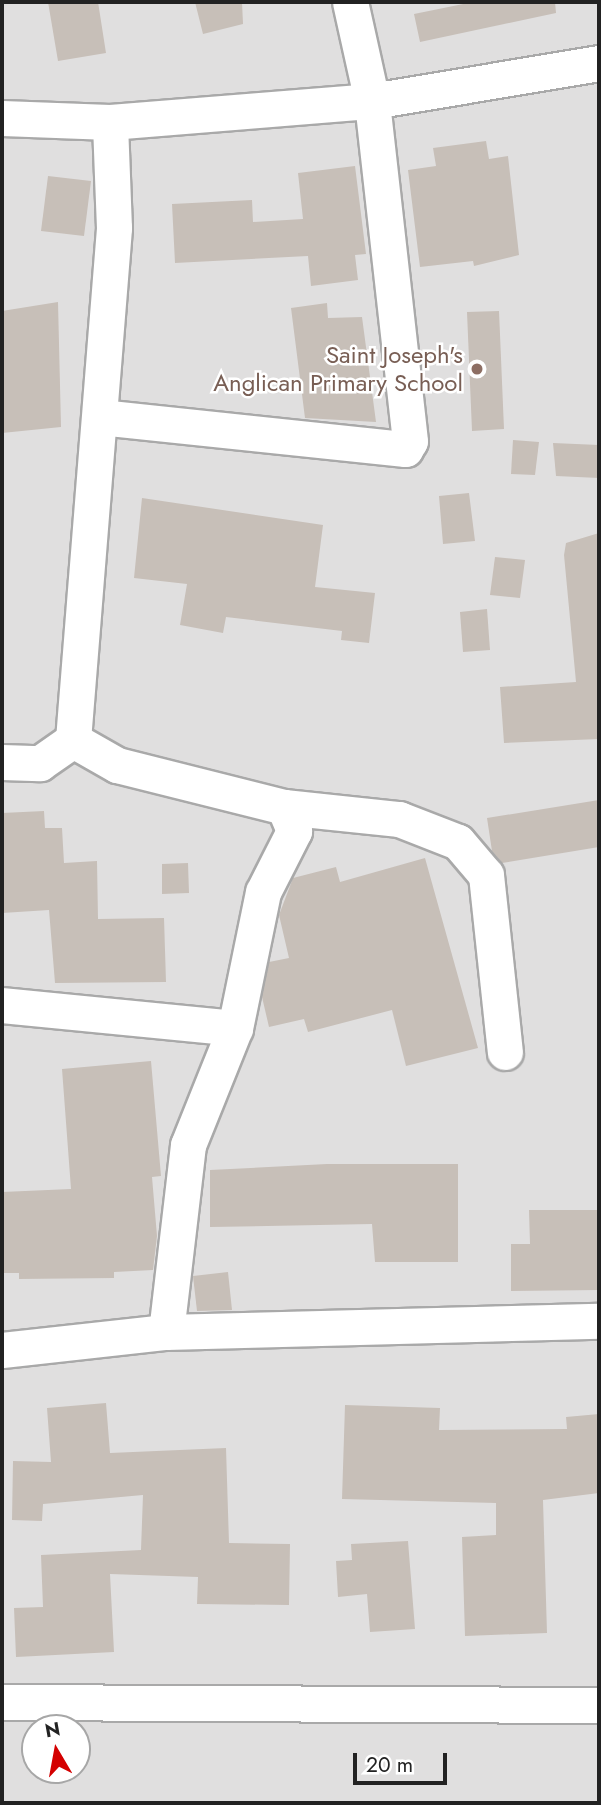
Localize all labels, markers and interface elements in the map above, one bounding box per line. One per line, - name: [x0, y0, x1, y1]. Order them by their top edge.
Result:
- place label: Saint Joseph's Anglican Primary School: [213, 341, 463, 397]
- marker: Saint Joseph's Anglican Primary School: [469, 361, 485, 377]
- north arrow: [21, 1714, 91, 1784]
- text: N: [43, 1715, 62, 1744]
- scale bar: [356, 1738, 450, 1782]
- text: 20 m: [366, 1750, 413, 1780]

